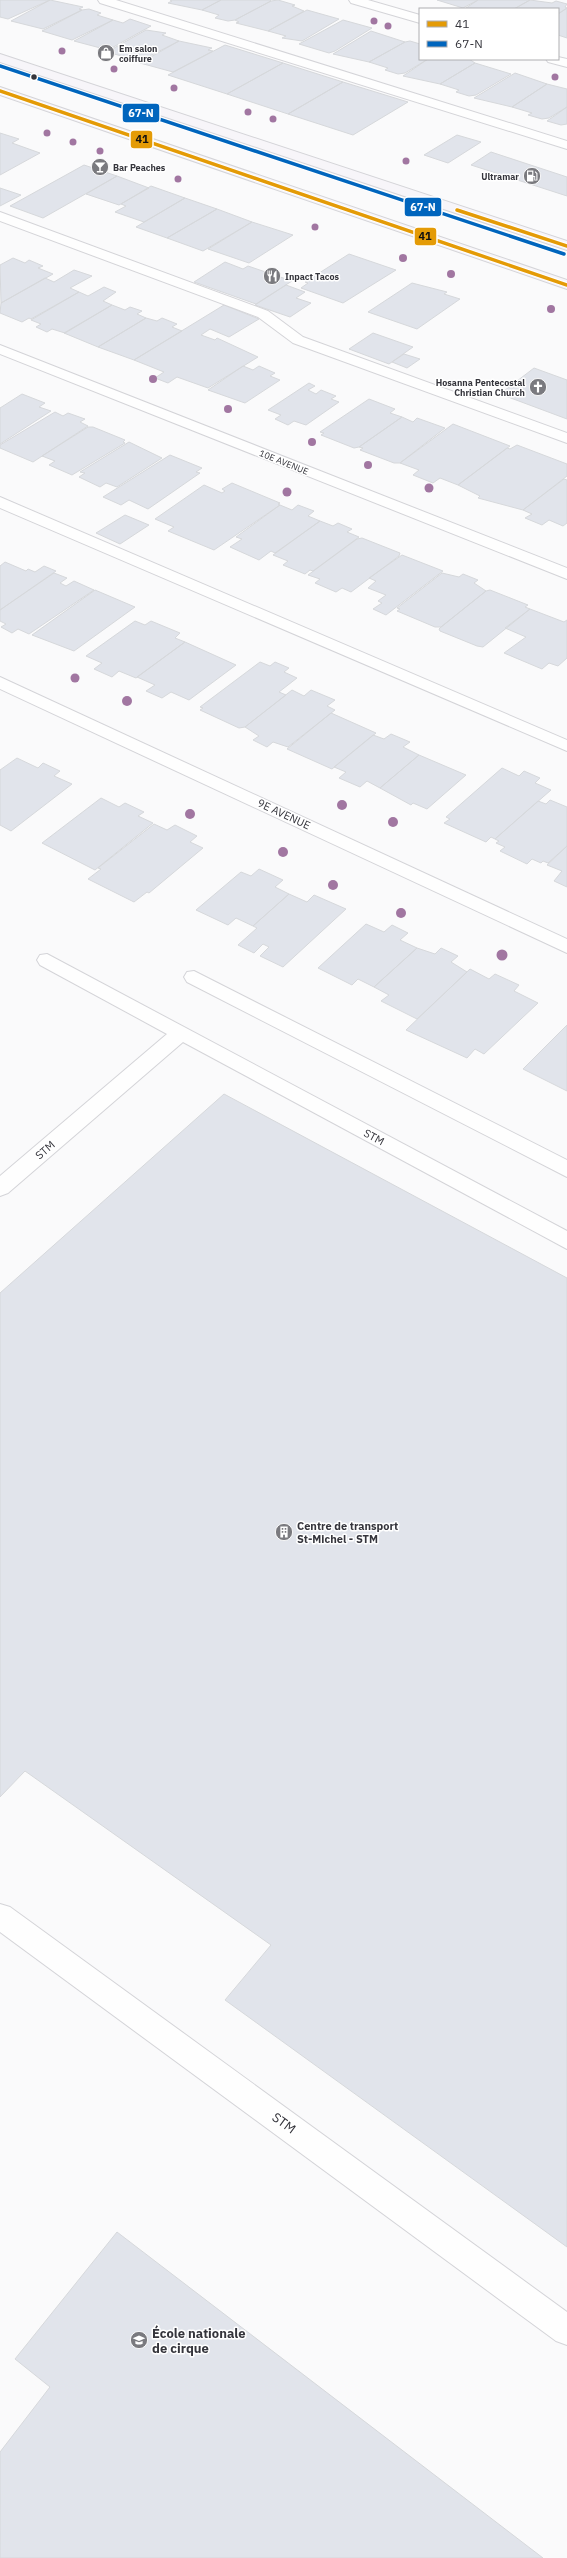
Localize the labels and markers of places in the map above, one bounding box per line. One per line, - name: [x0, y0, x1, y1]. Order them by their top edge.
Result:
- shop icon: Em salon coiffure: [96, 43, 116, 63]
- place label: Em salon coiffure: [119, 43, 157, 64]
- unlabelled marker: [29, 72, 39, 82]
- bar icon: Bar Peaches: [90, 157, 110, 177]
- place label: Bar Peaches: [113, 162, 166, 173]
- fuel station icon: Ultramar: [522, 166, 542, 186]
- place label: Ultramar: [481, 171, 519, 182]
- restaurant icon: Inpact Tacos: [262, 266, 282, 286]
- place label: Inpact Tacos: [285, 271, 340, 282]
- place label: Hosanna Pentecostal Christian Church: [436, 377, 525, 398]
- church icon: Hosanna Pentecostal Christian Church: [528, 377, 548, 397]
- place label: Centre de transport St-Michel - STM: [297, 1519, 398, 1546]
- building icon: Centre de transport St-Michel - STM: [274, 1522, 294, 1542]
- place label: École nationale de cirque: [152, 2325, 246, 2357]
- school or university icon: École nationale de cirque: [129, 2330, 149, 2350]

